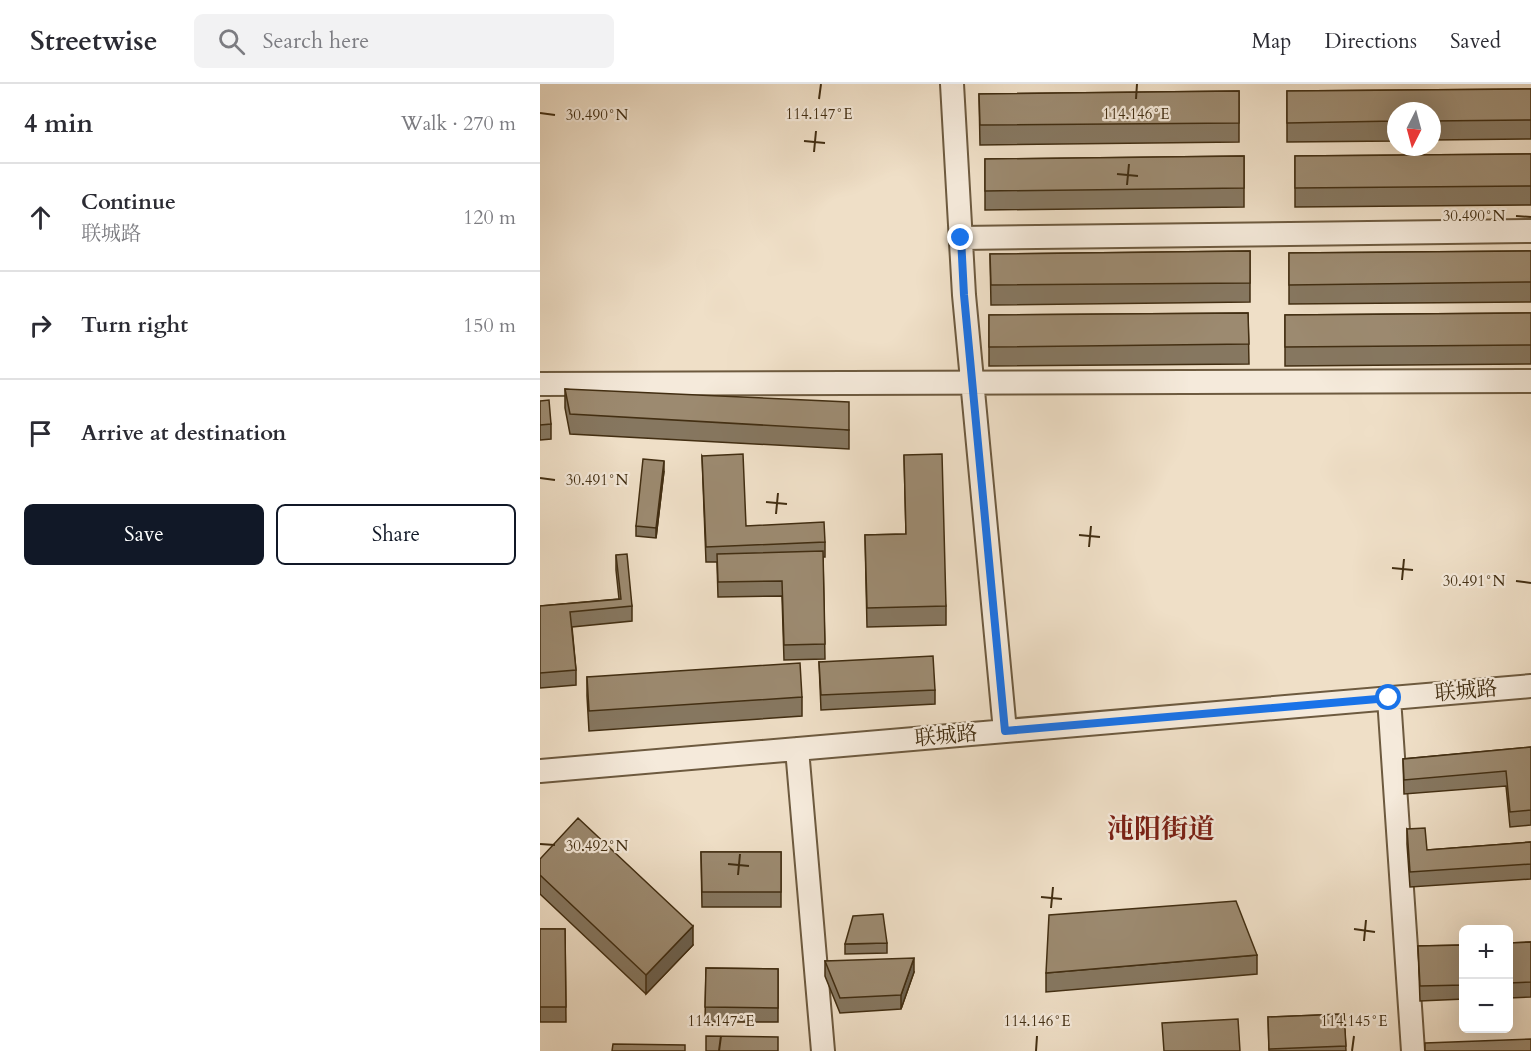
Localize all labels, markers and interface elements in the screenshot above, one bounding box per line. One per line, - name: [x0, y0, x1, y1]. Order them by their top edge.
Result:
- search box: [194, 14, 614, 68]
- text: Streetwise: [30, 22, 158, 60]
- icon: search: [215, 25, 248, 58]
- text: Search here: [263, 26, 369, 56]
- text: Map: [1251, 27, 1291, 56]
- text: Directions: [1324, 27, 1417, 56]
- text: Saved: [1450, 27, 1501, 56]
- north arrow: [1387, 102, 1441, 156]
- text: 114.147°E: [786, 104, 852, 124]
- text: 114.146°E: [1103, 104, 1169, 124]
- text: 30.490°N: [566, 105, 629, 125]
- text: 4 min: [24, 106, 93, 141]
- text: Walk · 270 m: [401, 110, 516, 137]
- text: Continue: [81, 187, 176, 217]
- icon: ahead: [24, 201, 57, 234]
- text: 120 m: [463, 204, 516, 231]
- text: 30.490°N: [1443, 206, 1506, 226]
- text: 联城路: [81, 220, 141, 247]
- route end: [947, 224, 973, 250]
- icon: right: [24, 309, 57, 342]
- text: Turn right: [81, 310, 188, 340]
- text: 150 m: [463, 312, 516, 339]
- icon: arrive: [24, 417, 57, 450]
- text: Arrive at destination: [81, 418, 286, 448]
- text: 30.491°N: [566, 470, 629, 490]
- button: Save: [24, 504, 264, 565]
- button: Share: [276, 504, 516, 565]
- text: 30.491°N: [1443, 571, 1506, 591]
- street label: 联城路: [1433, 674, 1499, 708]
- route start: [1375, 684, 1401, 710]
- street label: 联城路: [913, 719, 979, 753]
- district label: 沌阳街道: [1107, 811, 1215, 848]
- text: 30.492°N: [566, 836, 629, 856]
- map controls: [1459, 925, 1513, 1033]
- button: +: [1459, 925, 1513, 979]
- button: −: [1459, 979, 1513, 1033]
- text: 114.147°E: [688, 1011, 754, 1031]
- text: 114.146°E: [1004, 1011, 1070, 1031]
- text: 114.145°E: [1321, 1011, 1387, 1031]

